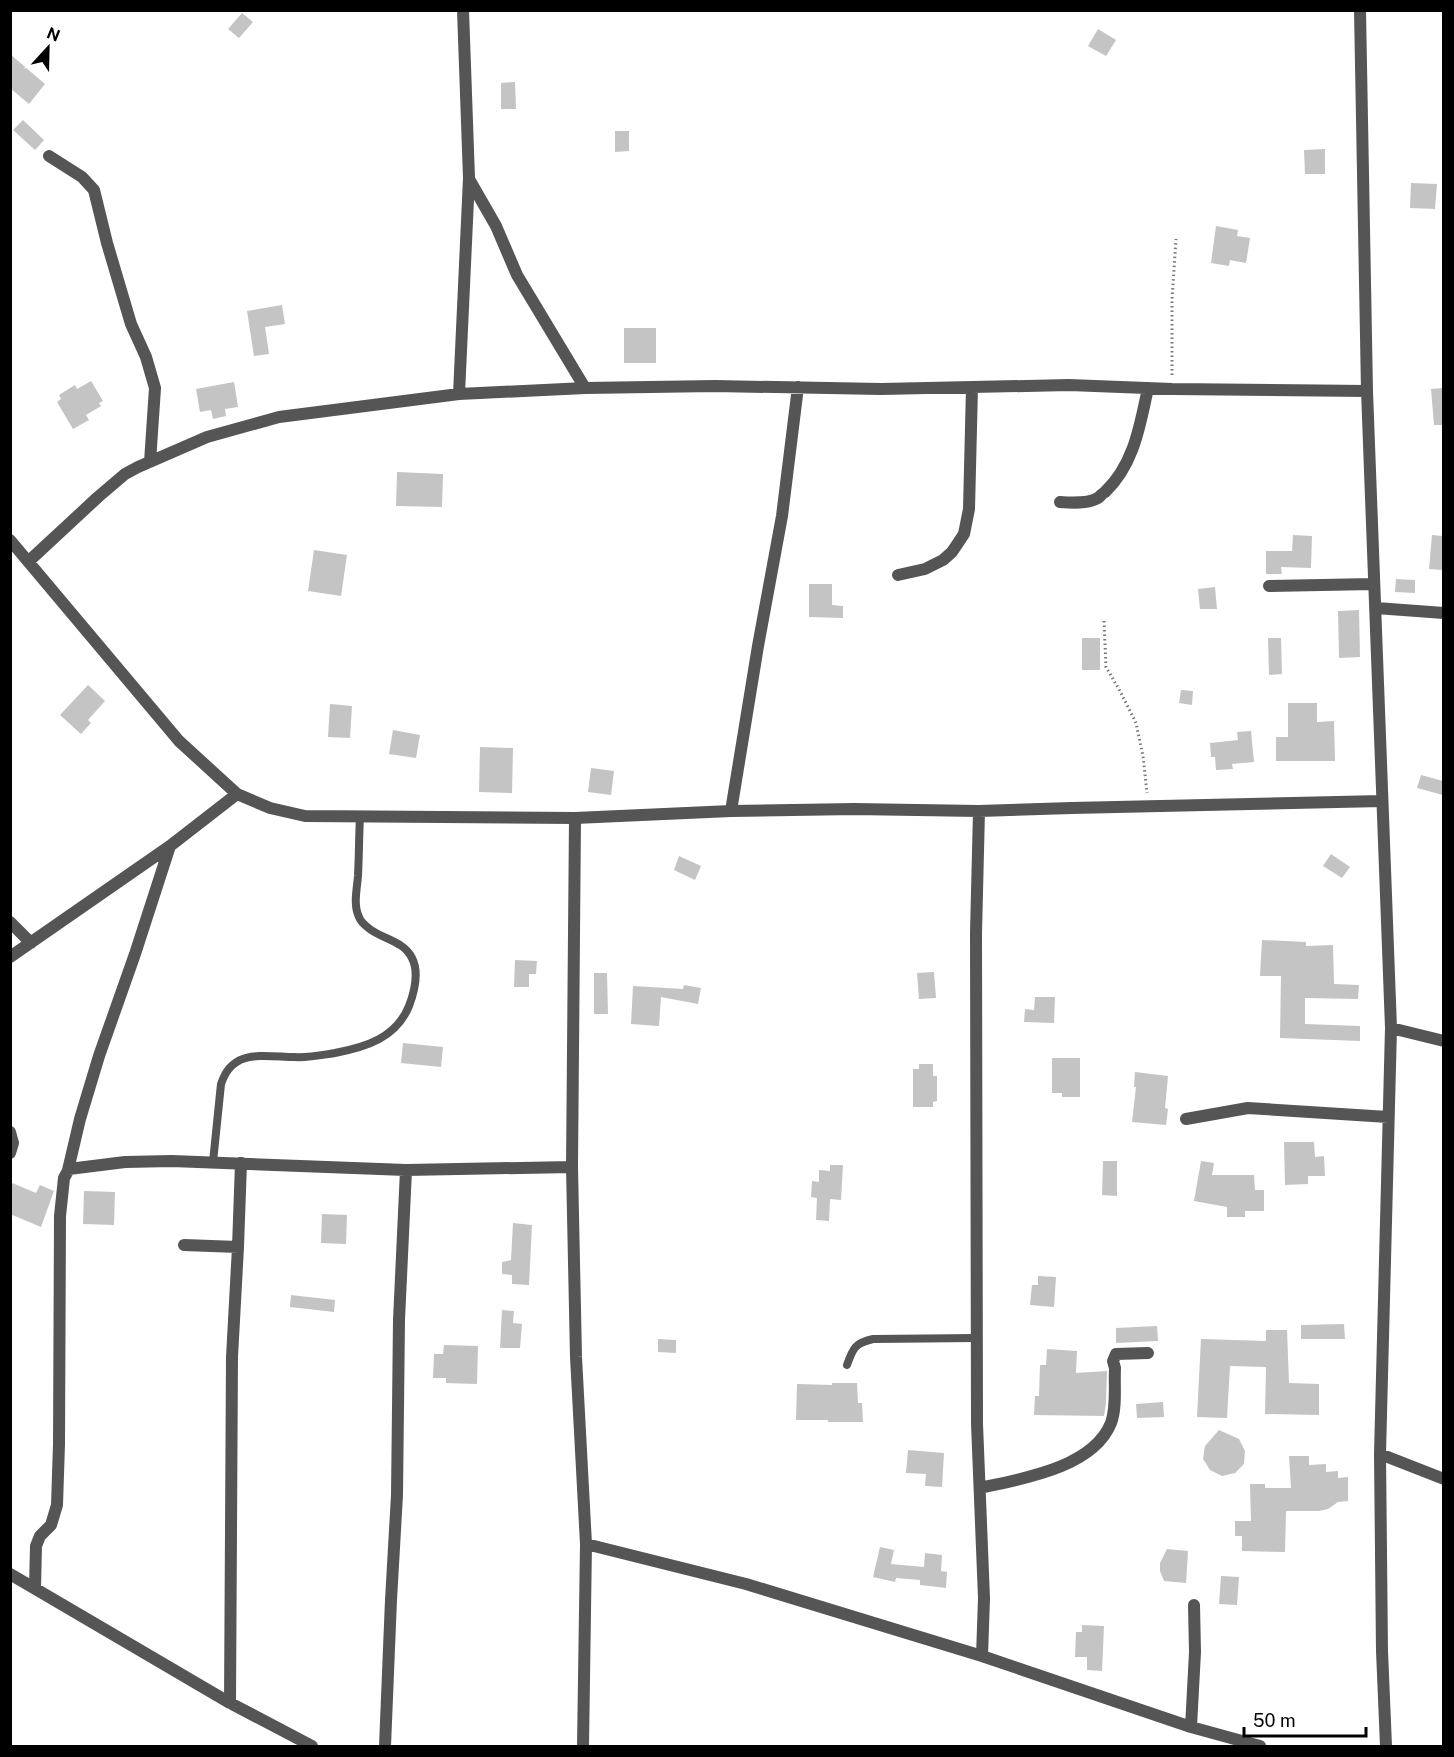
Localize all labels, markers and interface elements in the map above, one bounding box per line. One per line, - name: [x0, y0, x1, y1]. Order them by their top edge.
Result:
- north arrow: [18, 18, 78, 78]
- text: N: [44, 23, 63, 46]
- scale bar: [1244, 1700, 1366, 1738]
- text: 50 m: [1253, 1710, 1296, 1731]

